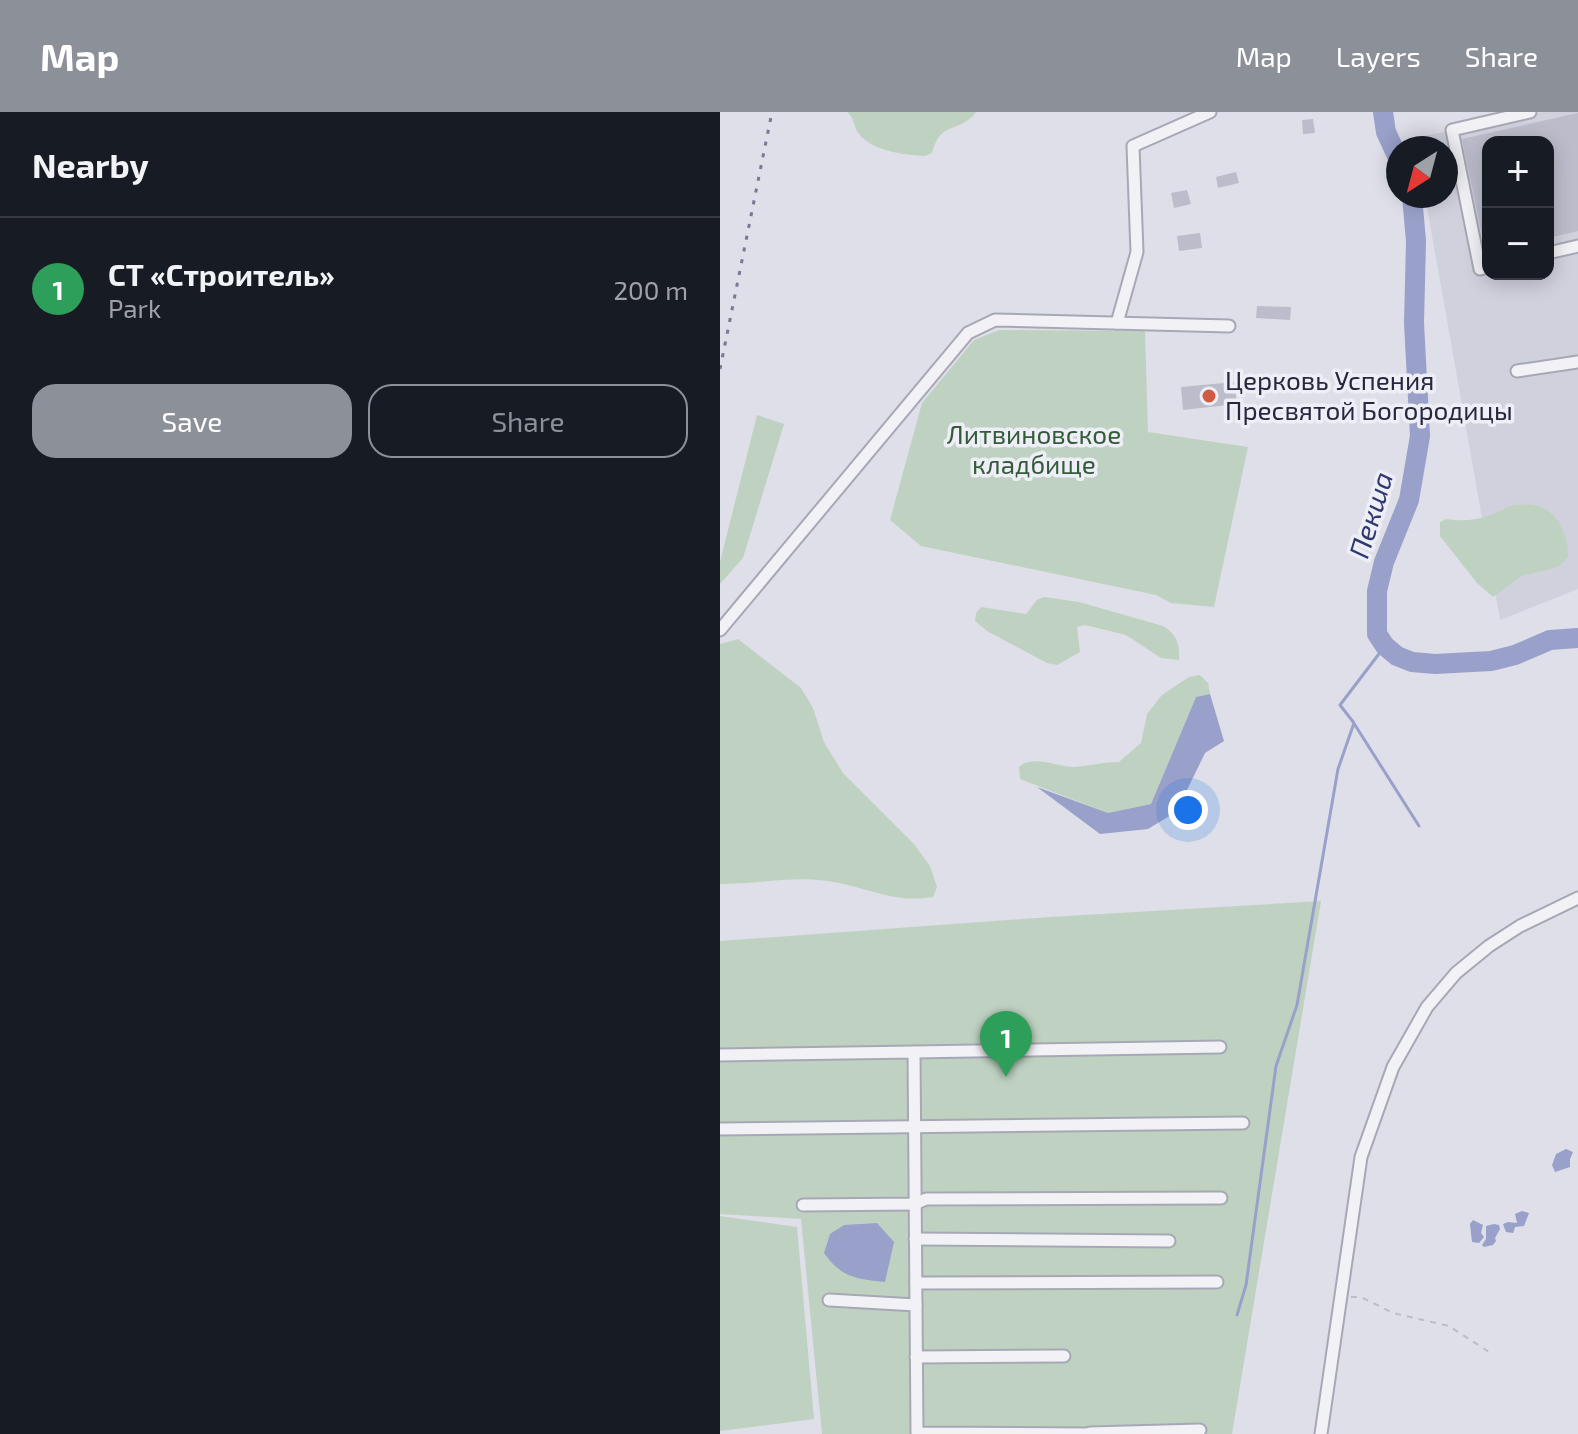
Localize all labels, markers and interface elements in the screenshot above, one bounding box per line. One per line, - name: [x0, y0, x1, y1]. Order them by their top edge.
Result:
- text: Map: [40, 33, 119, 79]
- text: Map: [1236, 39, 1292, 73]
- text: Layers: [1336, 39, 1421, 73]
- text: Share: [1465, 39, 1538, 73]
- north arrow: [1386, 136, 1458, 208]
- map controls: [1482, 136, 1554, 280]
- button: +: [1482, 136, 1554, 208]
- text: Nearby: [32, 144, 149, 185]
- button: −: [1482, 208, 1554, 280]
- text: СТ «Строитель»: [108, 256, 335, 292]
- text: 1: [52, 274, 64, 305]
- text: 200 m: [613, 274, 688, 305]
- text: Park: [108, 292, 161, 323]
- place label: Церковь Успения Пресвятой Богородицы: [1225, 364, 1513, 425]
- button: Save: [32, 384, 352, 458]
- button: Share: [368, 384, 688, 458]
- marker: Церковь Успения Пресвятой Богородицы: [1200, 387, 1218, 405]
- park label: Литвиновское кладбище: [947, 418, 1121, 479]
- water label: Пекша: [1341, 467, 1399, 562]
- your location: [1168, 790, 1208, 830]
- pin: 1: [980, 1011, 1032, 1077]

